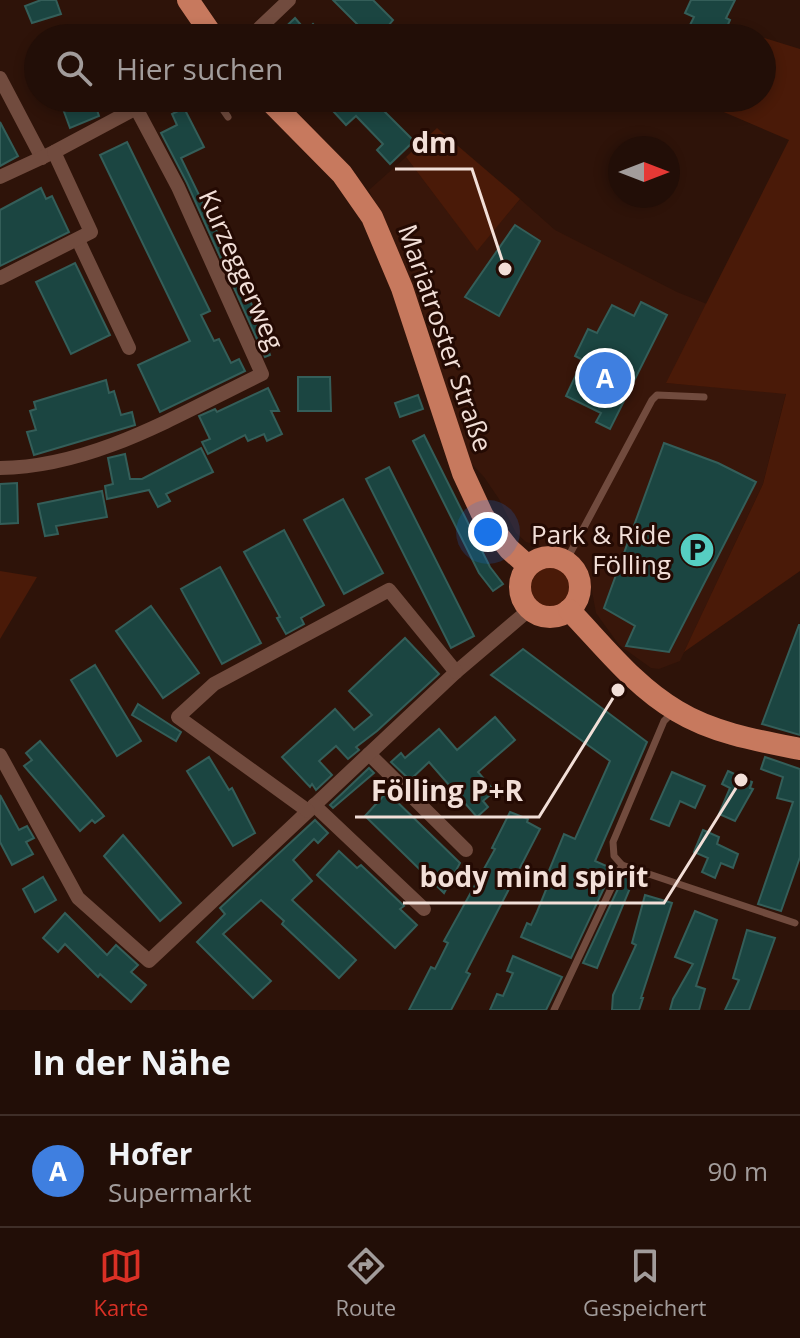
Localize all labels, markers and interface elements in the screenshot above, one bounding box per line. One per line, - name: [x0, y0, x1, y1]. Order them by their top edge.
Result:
- search box: [24, 24, 776, 112]
- icon: search: [52, 46, 96, 90]
- text: Hier suchen: [116, 48, 283, 89]
- callout: dm: [395, 117, 472, 169]
- text: dm: [411, 123, 457, 161]
- north arrow: [608, 136, 680, 208]
- street label: Kurzeggerweg: [191, 184, 293, 355]
- street label: Mariatroster Straße: [390, 219, 502, 456]
- pin: A: [579, 348, 631, 408]
- your location: [468, 512, 508, 552]
- place label: Park & Ride Fölling: [531, 516, 671, 582]
- parking icon: Park & Ride Fölling: [678, 531, 716, 569]
- callout: Fölling P+R: [355, 765, 539, 817]
- text: Fölling P+R: [371, 771, 523, 809]
- callout: body mind spirit: [403, 851, 664, 903]
- text: body mind spirit: [419, 857, 649, 895]
- text: In der Nähe: [32, 1039, 231, 1085]
- text: Hofer: [108, 1133, 193, 1174]
- text: A: [49, 1153, 67, 1189]
- text: 90 m: [707, 1153, 768, 1189]
- text: Supermarkt: [108, 1174, 251, 1210]
- tab: Karte: [94, 1244, 148, 1322]
- tab: Route: [335, 1244, 396, 1322]
- tab: Gespeichert: [583, 1244, 706, 1322]

